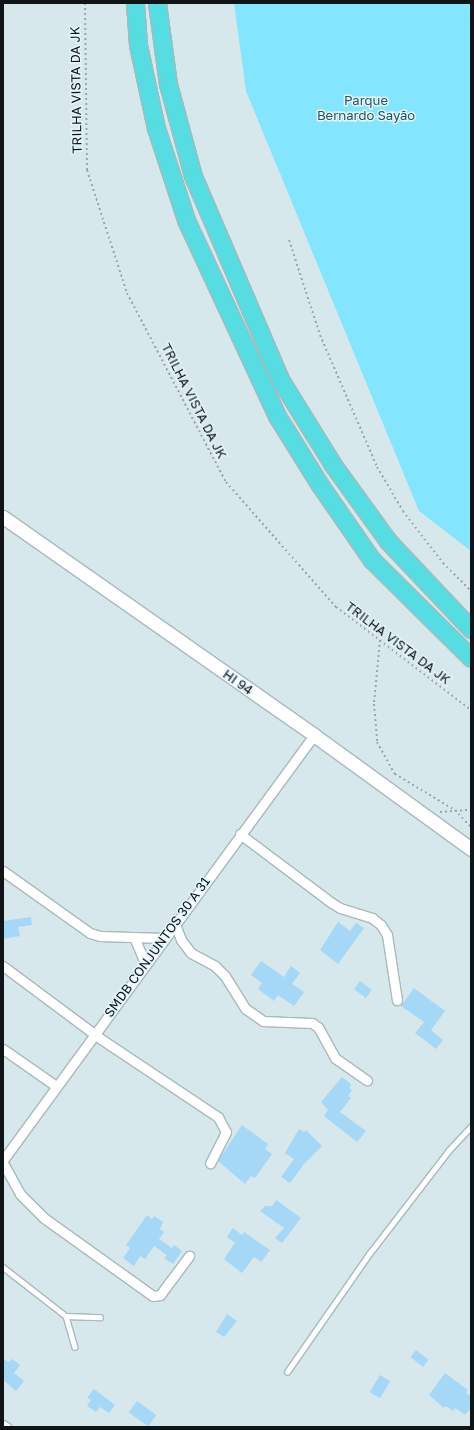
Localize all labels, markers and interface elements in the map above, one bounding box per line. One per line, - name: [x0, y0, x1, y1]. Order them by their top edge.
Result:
- street label: TRILHA VISTA DA JK: [67, 26, 85, 154]
- park label: Parque Bernardo Sayão: [317, 93, 415, 124]
- street label: TRILHA VISTA DA JK: [158, 341, 230, 461]
- street label: TRILHA VISTA DA JK: [343, 599, 453, 687]
- street label: HI 94: [220, 666, 256, 698]
- street label: SMDB CONJUNTOS 30 A 31: [101, 874, 213, 1020]

